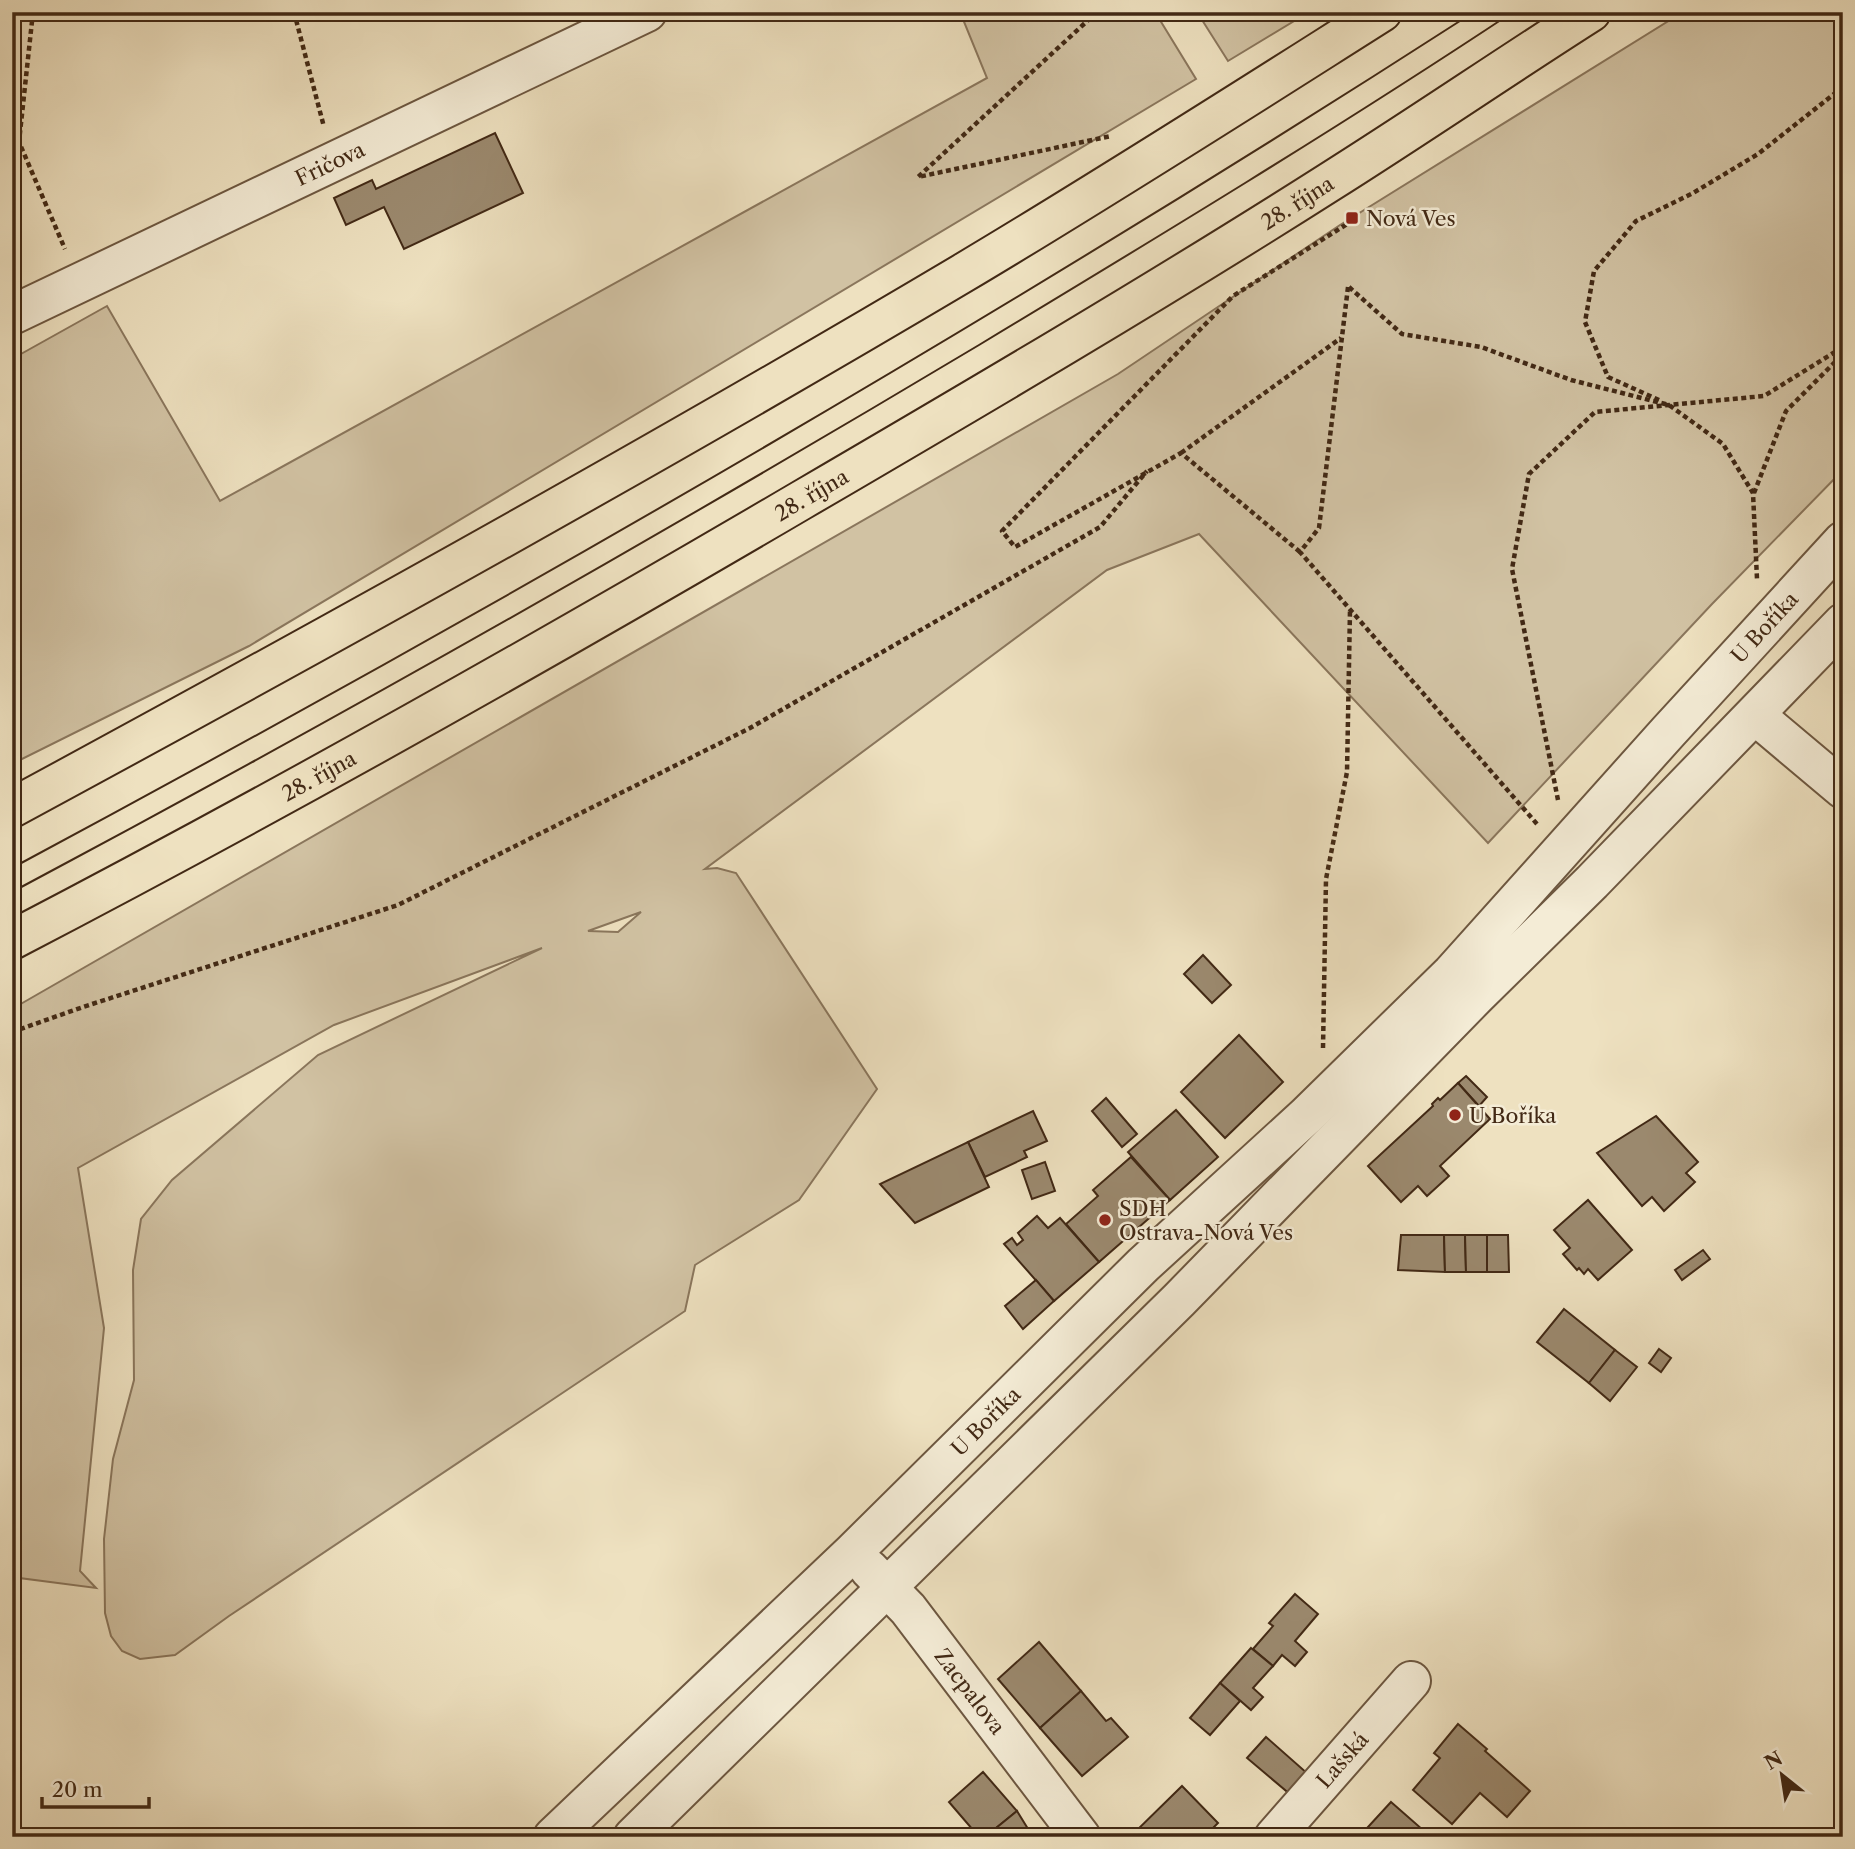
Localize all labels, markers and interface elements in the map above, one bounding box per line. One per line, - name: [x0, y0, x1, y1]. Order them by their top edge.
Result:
- street label: Fričova: [291, 136, 369, 191]
- street label: 28. října: [1256, 170, 1339, 235]
- place label: Nová Ves: [1366, 206, 1456, 231]
- marker: Nová Ves: [1344, 210, 1360, 226]
- street label: 28. října: [770, 463, 853, 526]
- street label: U Boříka: [1725, 586, 1804, 668]
- street label: 28. října: [277, 745, 361, 806]
- place label: U Boříka: [1469, 1103, 1557, 1128]
- marker: U Boříka: [1447, 1107, 1463, 1123]
- place label: SDH Ostrava-Nová Ves: [1119, 1196, 1293, 1245]
- marker: SDH Ostrava-Nová Ves: [1097, 1212, 1113, 1228]
- street label: U Boříka: [945, 1381, 1026, 1461]
- street label: Zacpalova: [930, 1643, 1011, 1740]
- street label: Lašská: [1311, 1726, 1374, 1793]
- north arrow: [1746, 1741, 1816, 1811]
- text: N: [1761, 1747, 1787, 1775]
- scale bar: [42, 1765, 149, 1809]
- text: 20 m: [52, 1777, 103, 1802]

